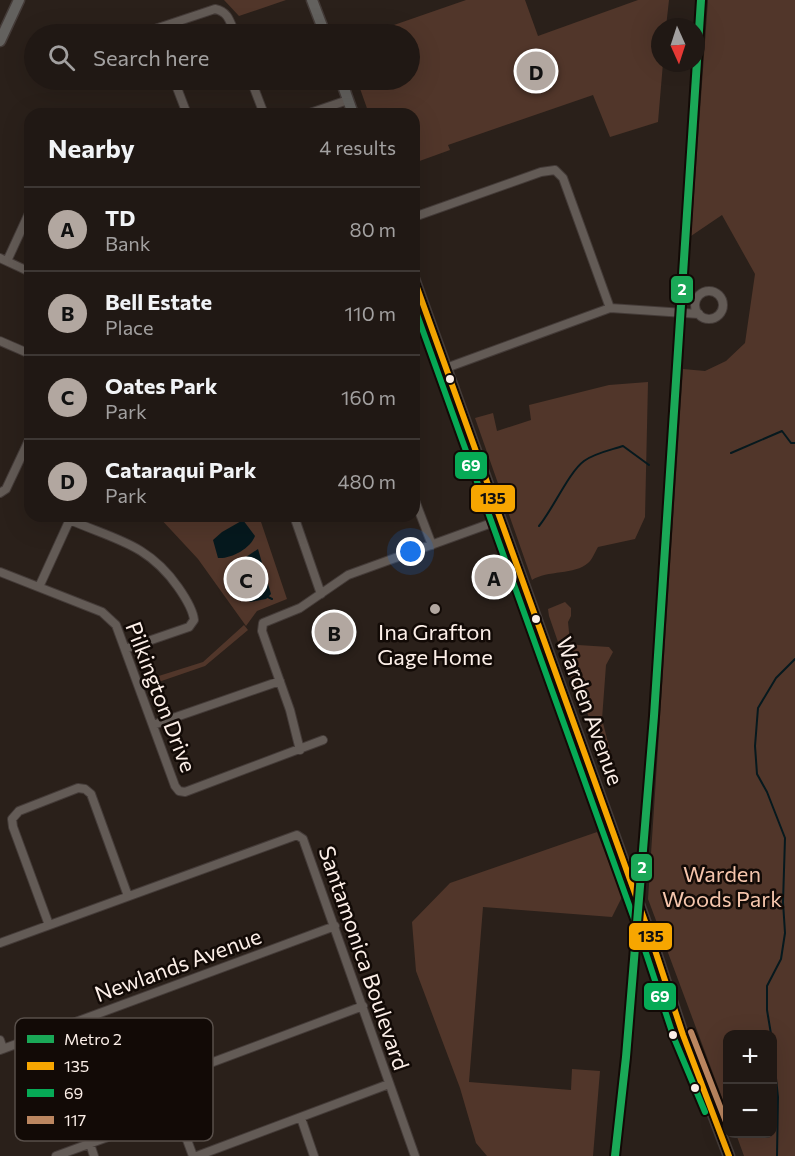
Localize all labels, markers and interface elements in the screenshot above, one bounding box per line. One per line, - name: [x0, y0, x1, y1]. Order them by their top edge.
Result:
- north arrow: [651, 18, 705, 72]
- search box: [24, 24, 420, 90]
- icon: search: [45, 41, 78, 74]
- text: Search here: [93, 44, 209, 71]
- pin: D: [516, 48, 556, 94]
- text: Nearby: [48, 132, 135, 163]
- text: 4 results: [319, 135, 396, 159]
- text: TD: [105, 204, 135, 231]
- text: A: [60, 217, 75, 241]
- text: 80 m: [350, 217, 396, 241]
- text: Bank: [105, 231, 151, 255]
- line badge: 2: [670, 275, 694, 304]
- text: 2: [677, 279, 687, 298]
- text: Bell Estate: [105, 288, 212, 315]
- text: B: [61, 301, 74, 325]
- text: 110 m: [345, 301, 396, 325]
- text: Place: [105, 315, 154, 339]
- text: Oates Park: [105, 372, 217, 399]
- unlabelled marker: [444, 373, 456, 385]
- text: C: [61, 385, 74, 409]
- text: 160 m: [341, 385, 396, 409]
- text: Park: [105, 399, 147, 423]
- line badge: 69: [454, 451, 488, 480]
- text: 69: [461, 455, 481, 474]
- text: Cataraqui Park: [105, 456, 256, 483]
- text: D: [60, 469, 75, 493]
- text: 480 m: [338, 469, 396, 493]
- text: Park: [105, 483, 147, 507]
- line badge: 135: [470, 484, 516, 513]
- text: 135: [480, 488, 506, 507]
- your location: [396, 537, 425, 566]
- pin: A: [474, 554, 514, 600]
- pin: C: [226, 556, 266, 602]
- marker: Ina Grafton Gage Home: [428, 602, 442, 616]
- pin: B: [314, 610, 354, 654]
- unlabelled marker: [530, 613, 542, 625]
- street label: Pilkington Drive: [120, 618, 203, 776]
- place label: Ina Grafton Gage Home: [377, 618, 493, 670]
- street label: Warden Avenue: [551, 633, 630, 789]
- street label: Santamonica Boulevard: [313, 842, 415, 1073]
- line badge: 2: [630, 853, 653, 882]
- text: 2: [637, 857, 647, 876]
- park label: Warden Woods Park: [662, 860, 782, 912]
- street label: Newlands Avenue: [91, 922, 265, 1007]
- line badge: 135: [628, 922, 673, 951]
- text: 135: [638, 926, 664, 945]
- line badge: 69: [643, 982, 677, 1011]
- text: 69: [650, 986, 670, 1005]
- legend: [15, 1018, 213, 1141]
- text: Metro 2: [64, 1029, 122, 1048]
- unlabelled marker: [667, 1029, 679, 1041]
- map controls: [723, 1030, 777, 1138]
- button: +: [723, 1030, 777, 1084]
- text: 135: [64, 1056, 89, 1075]
- unlabelled marker: [689, 1082, 701, 1094]
- text: 69: [64, 1083, 83, 1102]
- button: −: [723, 1084, 777, 1138]
- text: 117: [64, 1110, 86, 1129]

